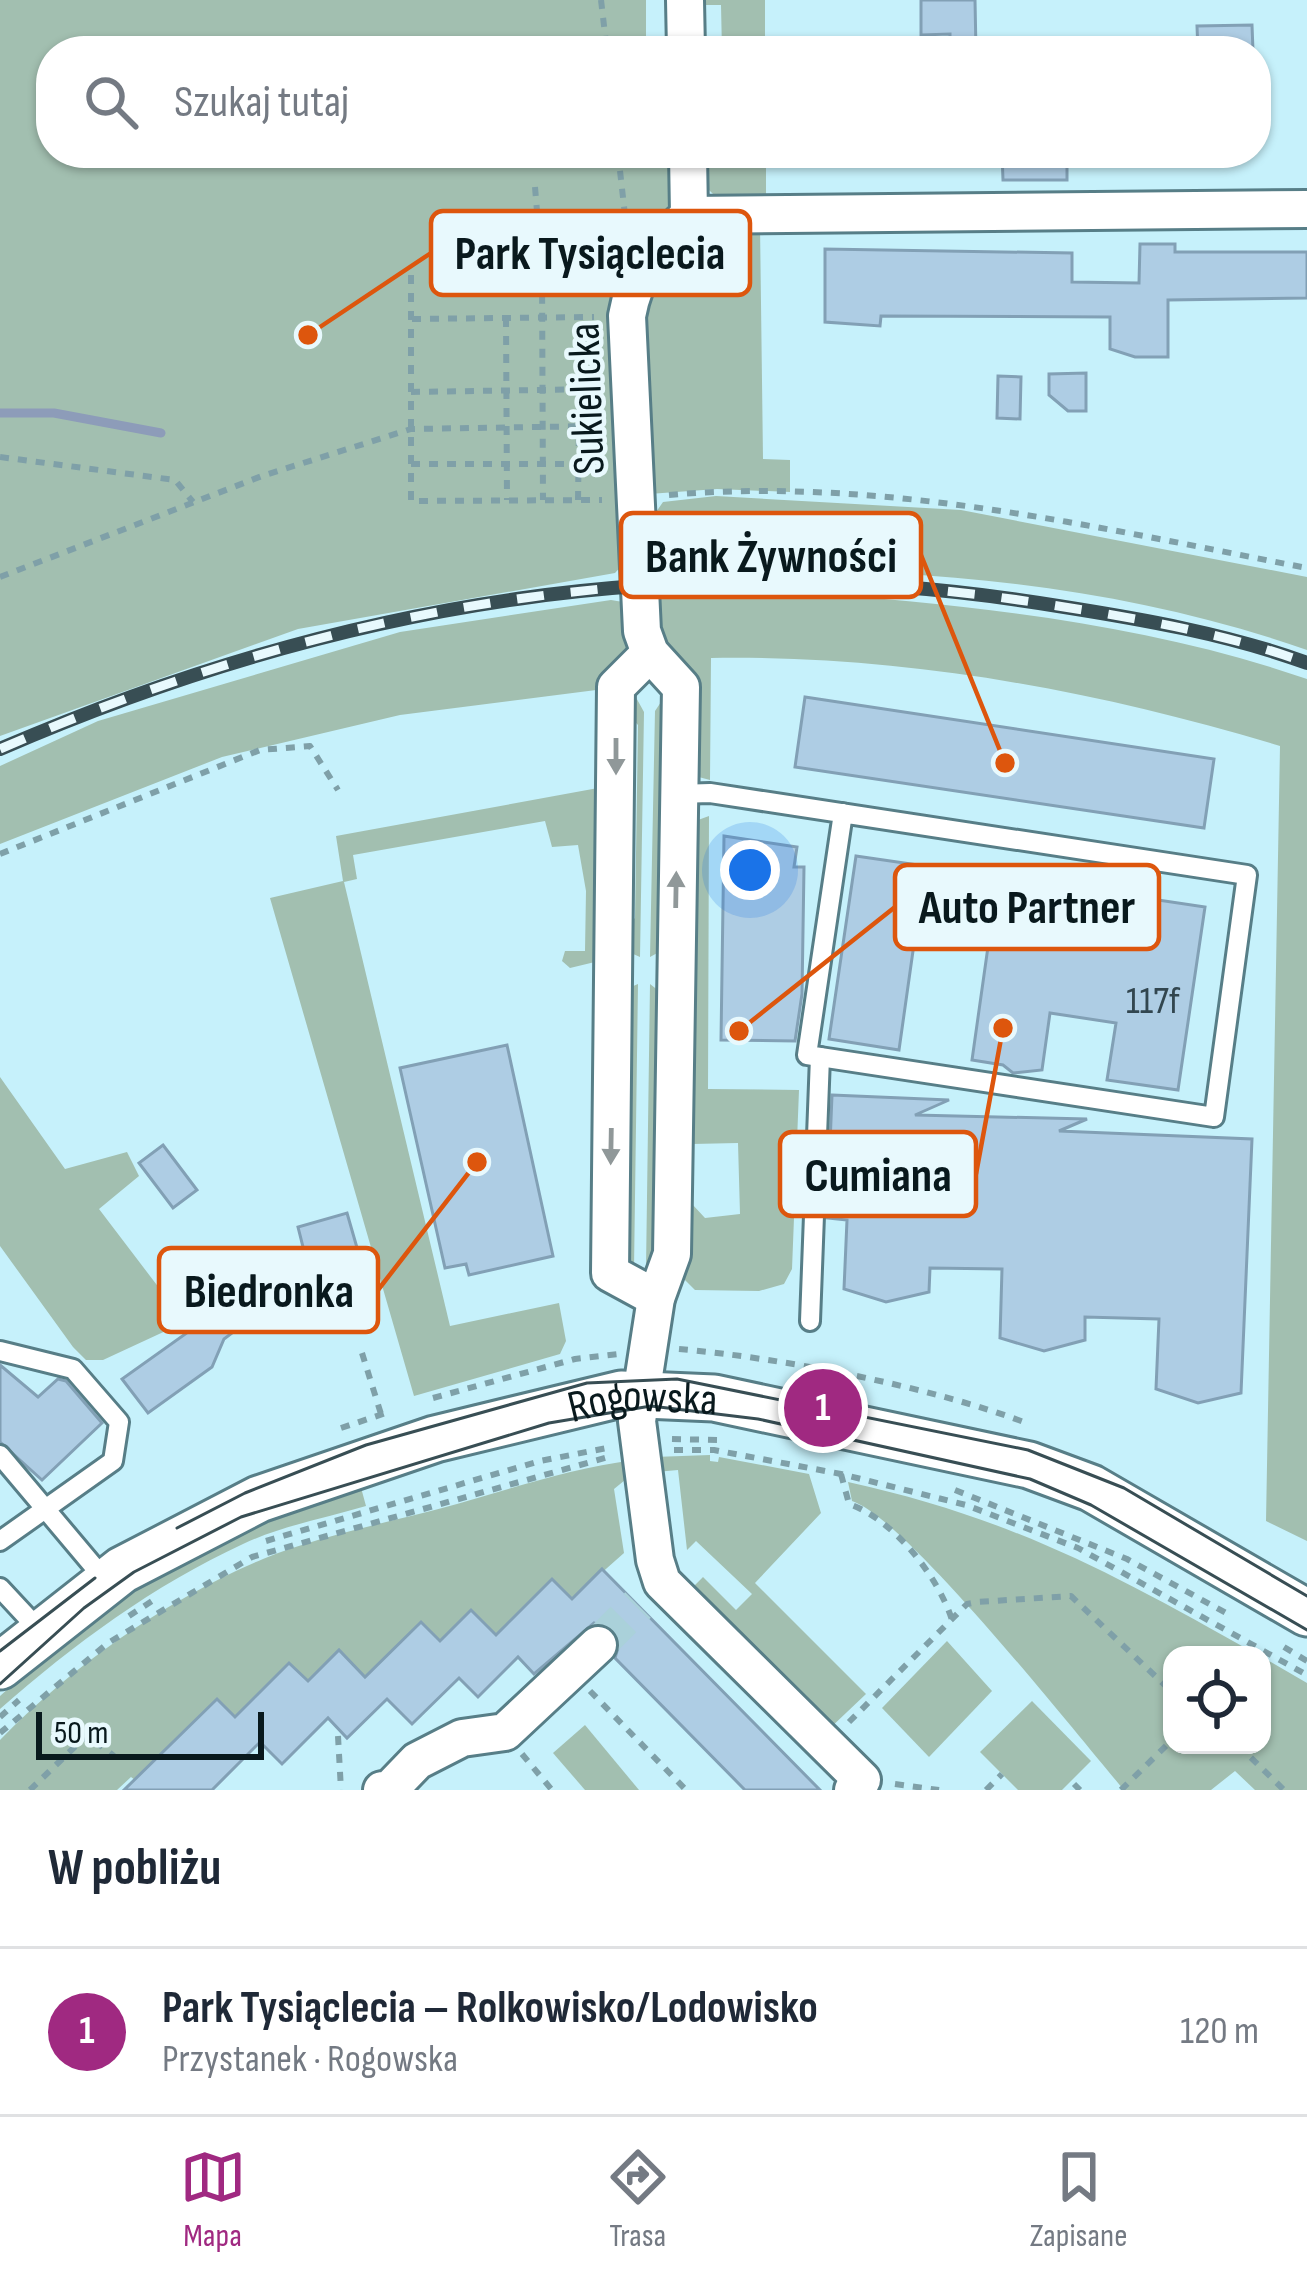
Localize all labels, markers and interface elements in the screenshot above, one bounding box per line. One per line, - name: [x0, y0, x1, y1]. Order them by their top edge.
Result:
- search box: [36, 36, 1271, 168]
- icon: search: [78, 69, 144, 135]
- text: Szukaj tutaj: [174, 75, 349, 130]
- callout: Park Tysiąclecia: [431, 211, 750, 295]
- text: Park Tysiąclecia: [455, 226, 725, 283]
- street label: Sukielicka: [557, 322, 618, 476]
- callout: Bank Żywności: [621, 513, 921, 597]
- text: Bank Żywności: [645, 529, 897, 586]
- one-way arrow: [606, 738, 626, 776]
- your location: [720, 840, 780, 900]
- callout: Auto Partner: [895, 865, 1159, 949]
- one-way arrow: [667, 870, 686, 908]
- text: Auto Partner: [918, 880, 1135, 937]
- house number: 117f: [1126, 978, 1181, 1025]
- one-way arrow: [601, 1128, 620, 1166]
- callout: Cumiana: [780, 1132, 976, 1216]
- text: Cumiana: [804, 1148, 952, 1205]
- callout: Biedronka: [159, 1248, 378, 1332]
- text: Biedronka: [184, 1264, 354, 1321]
- pin: 1: [784, 1363, 862, 1453]
- street label: Rogowska: [562, 1369, 719, 1436]
- map controls: [1163, 1646, 1271, 1754]
- button: locate: [1163, 1646, 1271, 1754]
- scale bar: [36, 1706, 264, 1759]
- text: 50 m: [54, 1713, 108, 1753]
- text: W pobliżu: [48, 1838, 221, 1899]
- text: Park Tysiąclecia – Rolkowisko/Lodowisko: [162, 1981, 818, 2036]
- text: 1: [79, 2008, 95, 2055]
- text: 120 m: [1180, 2008, 1259, 2055]
- text: Przystanek · Rogowska: [162, 2036, 458, 2083]
- tab: Mapa: [180, 2144, 246, 2256]
- tab: Trasa: [605, 2144, 671, 2256]
- tab: Zapisane: [1030, 2144, 1127, 2256]

